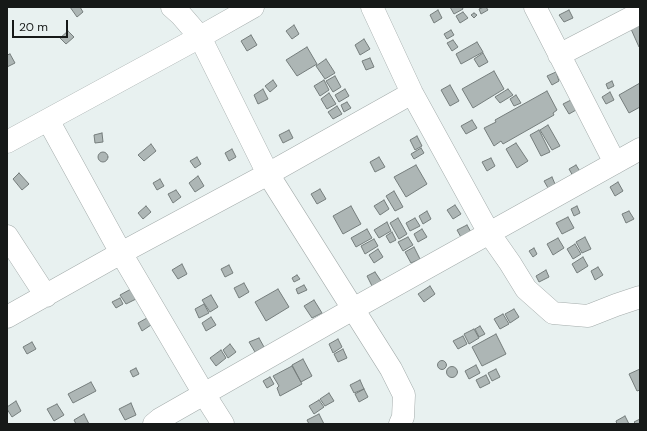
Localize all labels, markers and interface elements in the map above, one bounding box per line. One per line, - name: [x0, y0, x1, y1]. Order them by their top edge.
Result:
- scale bar: [14, 12, 70, 38]
- text: 20 m: [19, 19, 48, 35]

